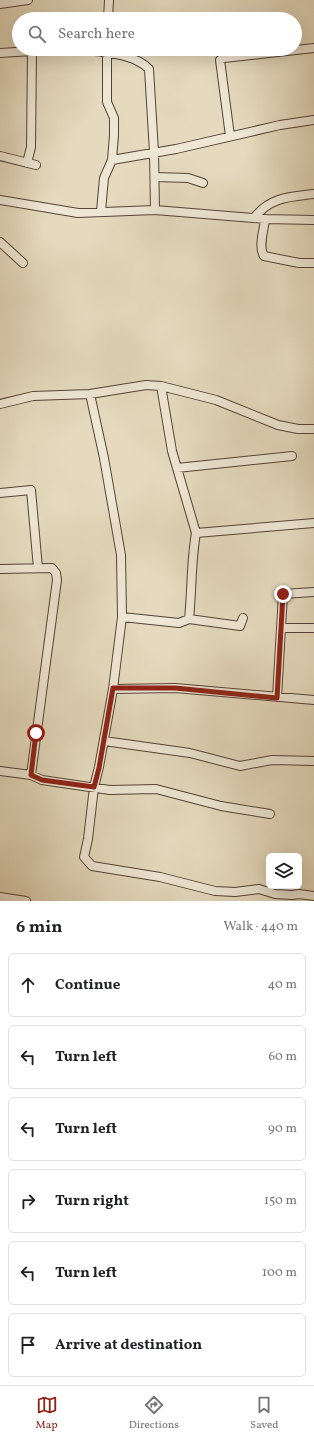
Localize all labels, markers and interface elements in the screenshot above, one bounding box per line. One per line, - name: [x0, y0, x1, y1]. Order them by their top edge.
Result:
- search box: [12, 12, 302, 56]
- icon: search: [26, 23, 48, 45]
- text: Search here: [58, 24, 135, 45]
- route end: [274, 585, 292, 603]
- route start: [27, 724, 45, 742]
- map controls: [266, 853, 302, 889]
- button: layers: [266, 853, 302, 889]
- text: 6 min: [16, 916, 62, 939]
- text: Walk · 440 m: [223, 918, 298, 936]
- icon: ahead: [17, 974, 39, 996]
- text: Continue: [55, 975, 120, 996]
- text: 40 m: [268, 976, 297, 994]
- icon: left: [17, 1046, 39, 1068]
- text: Turn left: [55, 1047, 117, 1068]
- text: 60 m: [269, 1048, 297, 1066]
- icon: left: [17, 1118, 39, 1140]
- text: Turn left: [55, 1119, 117, 1140]
- text: 90 m: [268, 1120, 297, 1138]
- icon: right: [17, 1190, 39, 1212]
- text: Turn right: [55, 1191, 129, 1212]
- text: 150 m: [264, 1192, 297, 1210]
- icon: left: [17, 1262, 39, 1284]
- text: Turn left: [55, 1263, 117, 1284]
- text: 100 m: [262, 1264, 297, 1282]
- icon: arrive: [17, 1334, 39, 1356]
- text: Arrive at destination: [55, 1335, 202, 1356]
- tab: Map: [36, 1394, 58, 1433]
- tab: Directions: [129, 1394, 179, 1433]
- tab: Saved: [250, 1394, 278, 1433]

